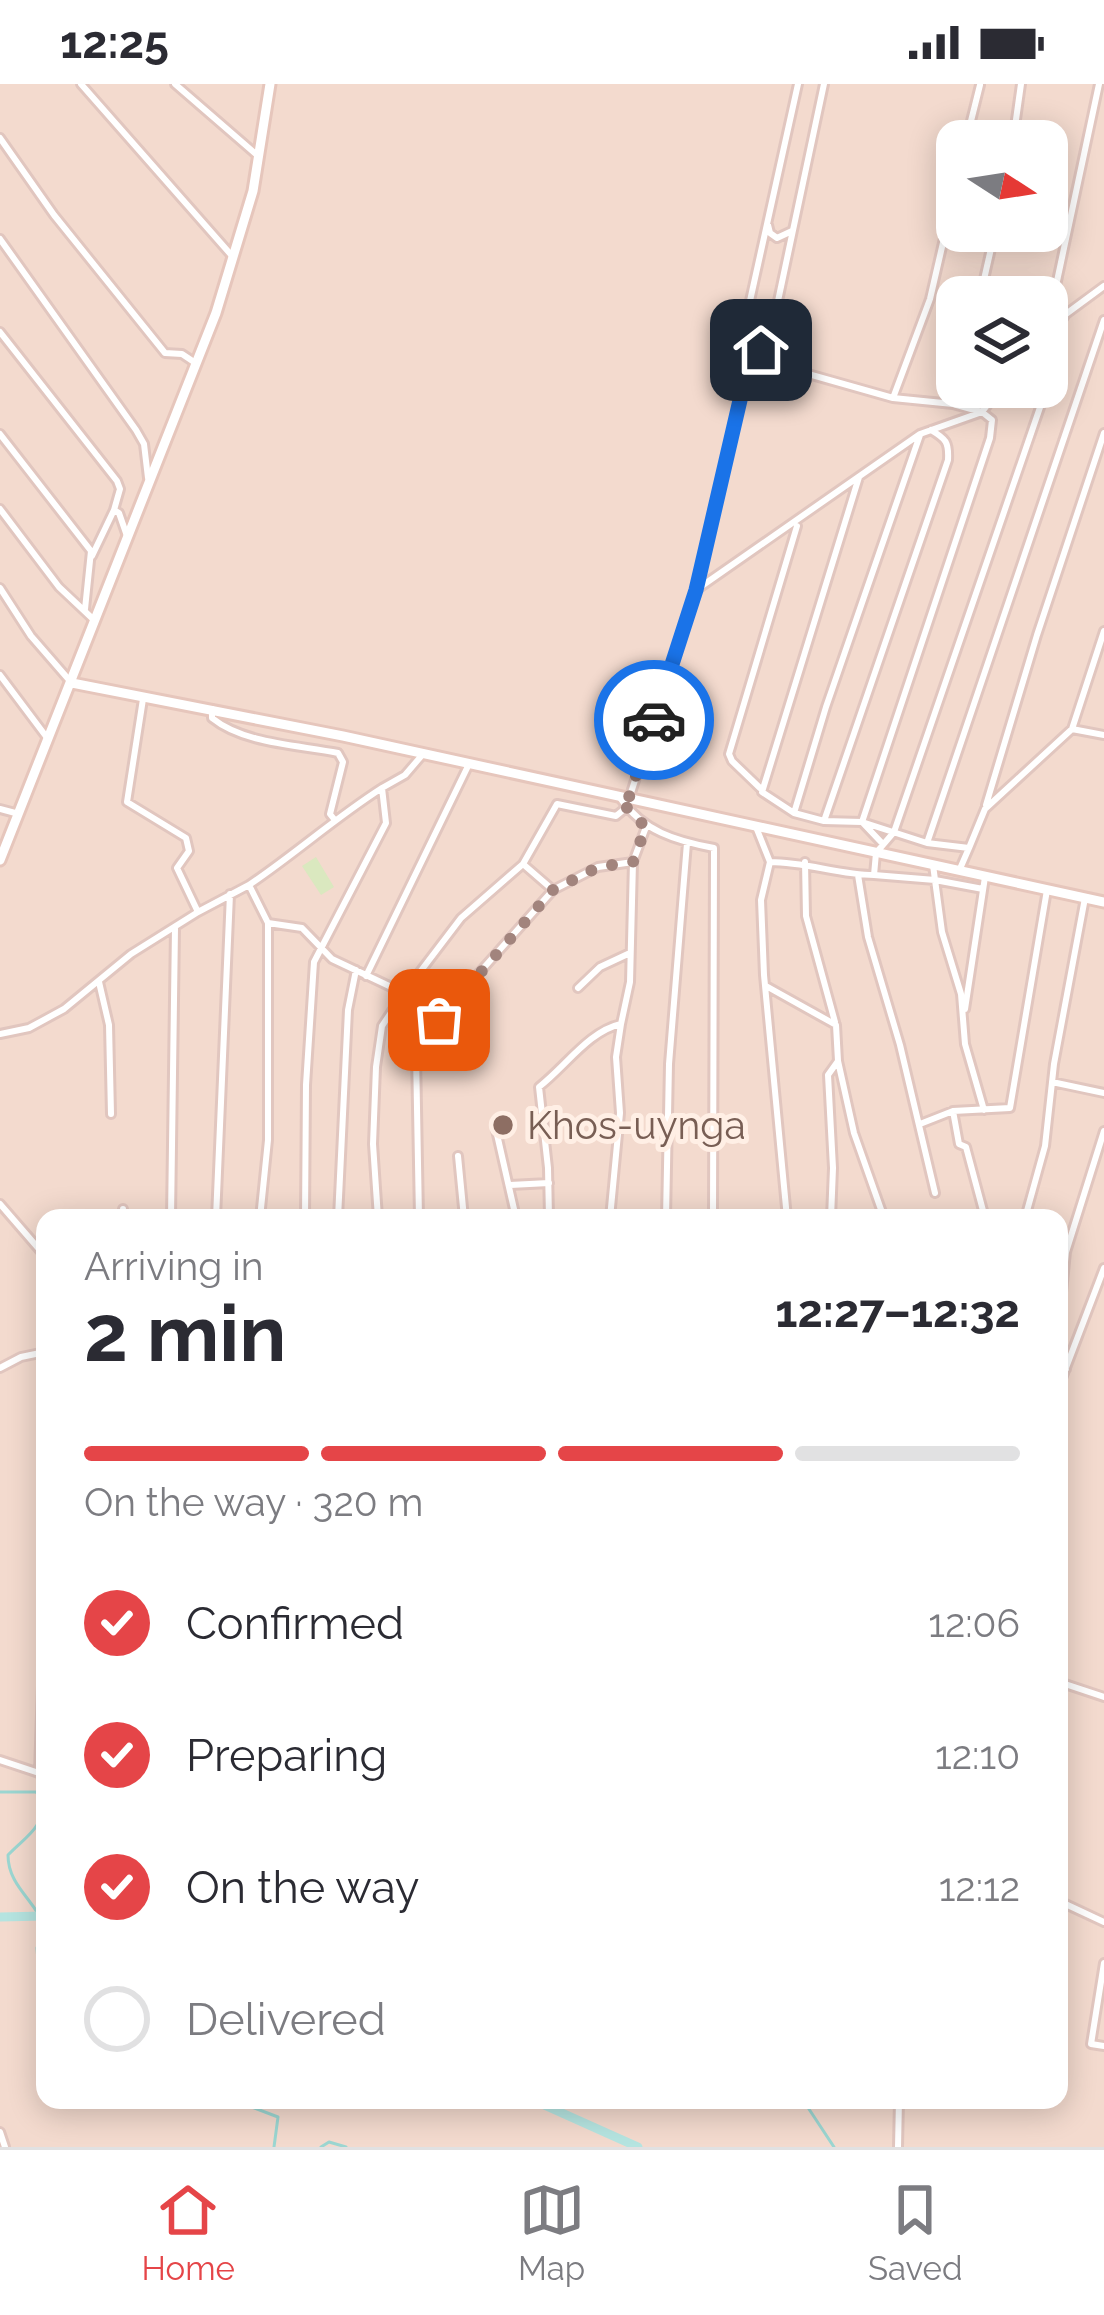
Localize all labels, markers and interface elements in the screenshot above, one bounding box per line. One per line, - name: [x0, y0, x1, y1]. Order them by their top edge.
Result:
- text: 12:25: [60, 16, 169, 69]
- north arrow: [936, 120, 1068, 252]
- map controls: [936, 120, 1068, 408]
- button: layers: [936, 276, 1068, 408]
- pin: [710, 299, 812, 401]
- icon: home: [728, 317, 794, 383]
- courier: [594, 660, 714, 780]
- icon: car: [621, 687, 687, 753]
- pin: [388, 969, 490, 1071]
- icon: bag: [406, 987, 472, 1053]
- place label: Khos-uynga: [527, 1102, 746, 1148]
- marker: Khos-uynga: [490, 1112, 516, 1138]
- text: Arriving in: [84, 1243, 264, 1289]
- text: 12:27–12:32: [775, 1285, 1020, 1338]
- text: 2 min: [84, 1288, 286, 1379]
- text: On the way · 320 m: [84, 1479, 423, 1525]
- icon: check: [84, 1590, 150, 1656]
- text: Confirmed: [186, 1597, 404, 1650]
- text: 12:06: [928, 1600, 1020, 1646]
- icon: check: [84, 1722, 150, 1788]
- text: Preparing: [186, 1729, 387, 1782]
- text: 12:10: [935, 1732, 1020, 1778]
- icon: check: [84, 1854, 150, 1920]
- text: On the way: [186, 1861, 420, 1914]
- text: 12:12: [939, 1864, 1020, 1910]
- text: Delivered: [186, 1993, 386, 2046]
- tab: Home: [142, 2177, 235, 2288]
- tab: Map: [518, 2177, 585, 2288]
- tab: Saved: [868, 2177, 962, 2288]

